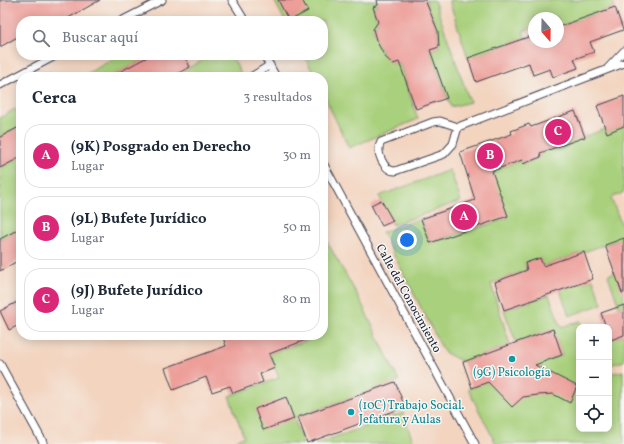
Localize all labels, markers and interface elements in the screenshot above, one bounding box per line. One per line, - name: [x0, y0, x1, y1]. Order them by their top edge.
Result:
- north arrow: [528, 12, 564, 48]
- search box: [16, 16, 328, 60]
- icon: search: [30, 27, 52, 49]
- text: Buscar aquí: [62, 28, 138, 49]
- text: Cerca: [32, 87, 77, 110]
- text: 3 resultados: [243, 89, 312, 107]
- pin: C: [545, 117, 571, 147]
- text: (9K) Posgrado en Derecho: [71, 137, 251, 158]
- pin: B: [477, 141, 503, 171]
- text: A: [41, 147, 51, 165]
- text: 30 m: [283, 147, 311, 165]
- text: Lugar: [71, 158, 104, 176]
- pin: A: [451, 202, 477, 232]
- text: (9L) Bufete Jurídico: [71, 209, 207, 230]
- text: B: [42, 219, 50, 237]
- text: 50 m: [283, 219, 311, 237]
- text: Lugar: [71, 230, 104, 248]
- your location: [397, 230, 417, 250]
- street label: Calle del Conocimiento: [372, 241, 445, 356]
- text: (9J) Bufete Jurídico: [71, 281, 203, 302]
- text: C: [42, 291, 50, 309]
- text: 80 m: [282, 291, 311, 309]
- text: Lugar: [71, 302, 104, 320]
- map controls: [576, 324, 612, 432]
- button: +: [576, 324, 612, 360]
- marker: (9G) Psicología: [507, 354, 517, 364]
- button: −: [576, 360, 612, 396]
- place label: (9G) Psicología: [473, 365, 551, 381]
- button: locate: [576, 396, 612, 432]
- place label: (10C) Trabajo Social. Jefatura y Aulas: [359, 398, 465, 428]
- marker: (10C) Trabajo Social. Jefatura y Aulas: [346, 407, 356, 417]

